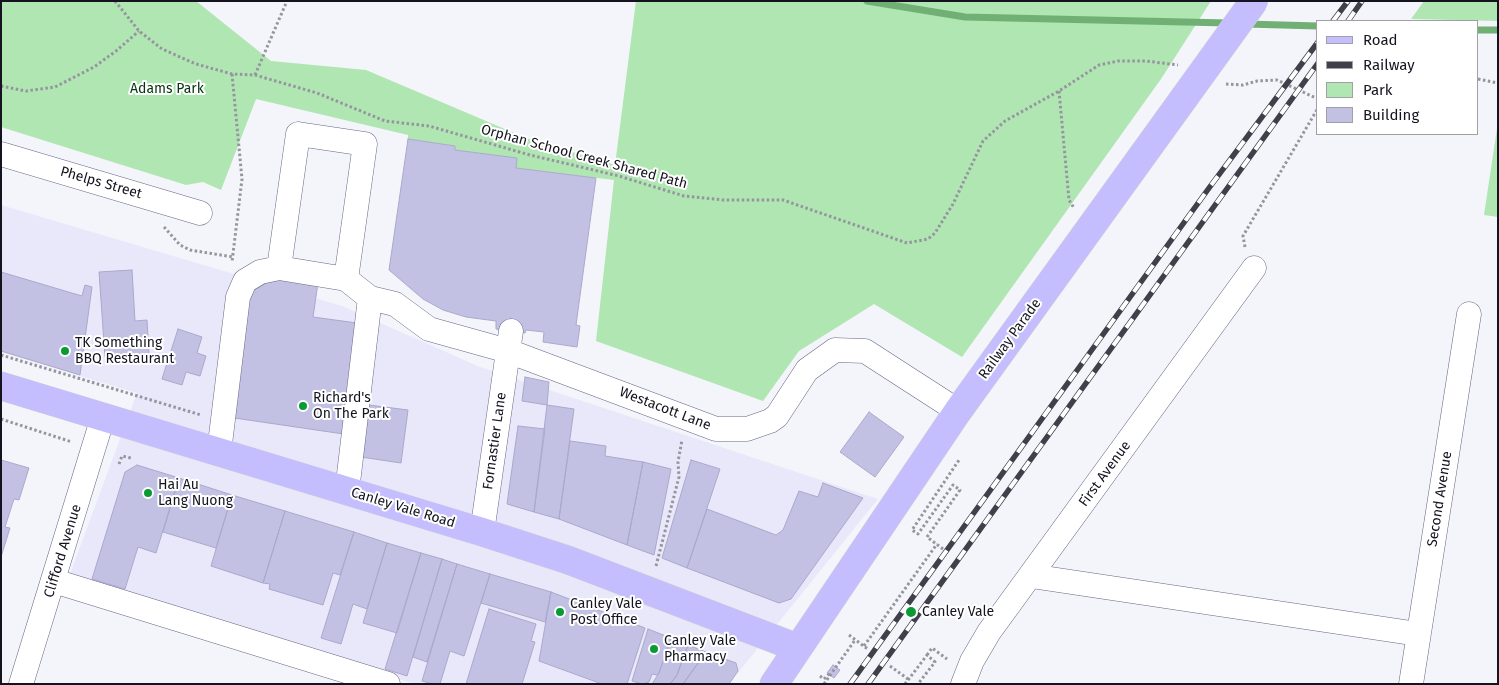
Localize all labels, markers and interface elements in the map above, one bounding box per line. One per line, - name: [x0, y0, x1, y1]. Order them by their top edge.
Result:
- legend: [1316, 20, 1479, 135]
- text: Road: [1363, 31, 1398, 49]
- text: Railway: [1363, 56, 1415, 74]
- park label: Adams Park: [130, 81, 204, 97]
- text: Park: [1363, 81, 1393, 99]
- text: Building: [1363, 106, 1419, 124]
- street label: Orphan School Creek Shared Path: [479, 121, 689, 193]
- street label: Phelps Street: [58, 163, 144, 203]
- street label: Railway Parade: [975, 295, 1045, 383]
- place label: TK Something BBQ Restaurant: [75, 335, 174, 368]
- marker: TK Something BBQ Restaurant: [59, 345, 71, 357]
- street label: Westacott Lane: [617, 384, 713, 434]
- place label: Richard's On The Park: [313, 390, 389, 422]
- street label: Fornastier Lane: [480, 391, 510, 491]
- marker: Richard's On The Park: [297, 400, 309, 412]
- street label: First Avenue: [1075, 438, 1135, 510]
- street label: Second Avenue: [1424, 450, 1456, 548]
- place label: Hai Au Lang Nuong: [158, 477, 233, 510]
- street label: Canley Vale Road: [349, 484, 457, 532]
- marker: Hai Au Lang Nuong: [142, 487, 154, 499]
- street label: Clifford Avenue: [41, 502, 85, 600]
- place label: Canley Vale Post Office: [570, 596, 642, 628]
- place label: Canley Vale: [922, 604, 994, 620]
- marker: Canley Vale: [904, 605, 918, 619]
- marker: Canley Vale Post Office: [554, 606, 566, 618]
- place label: Canley Vale Pharmacy: [664, 633, 736, 666]
- marker: Canley Vale Pharmacy: [648, 643, 660, 655]

